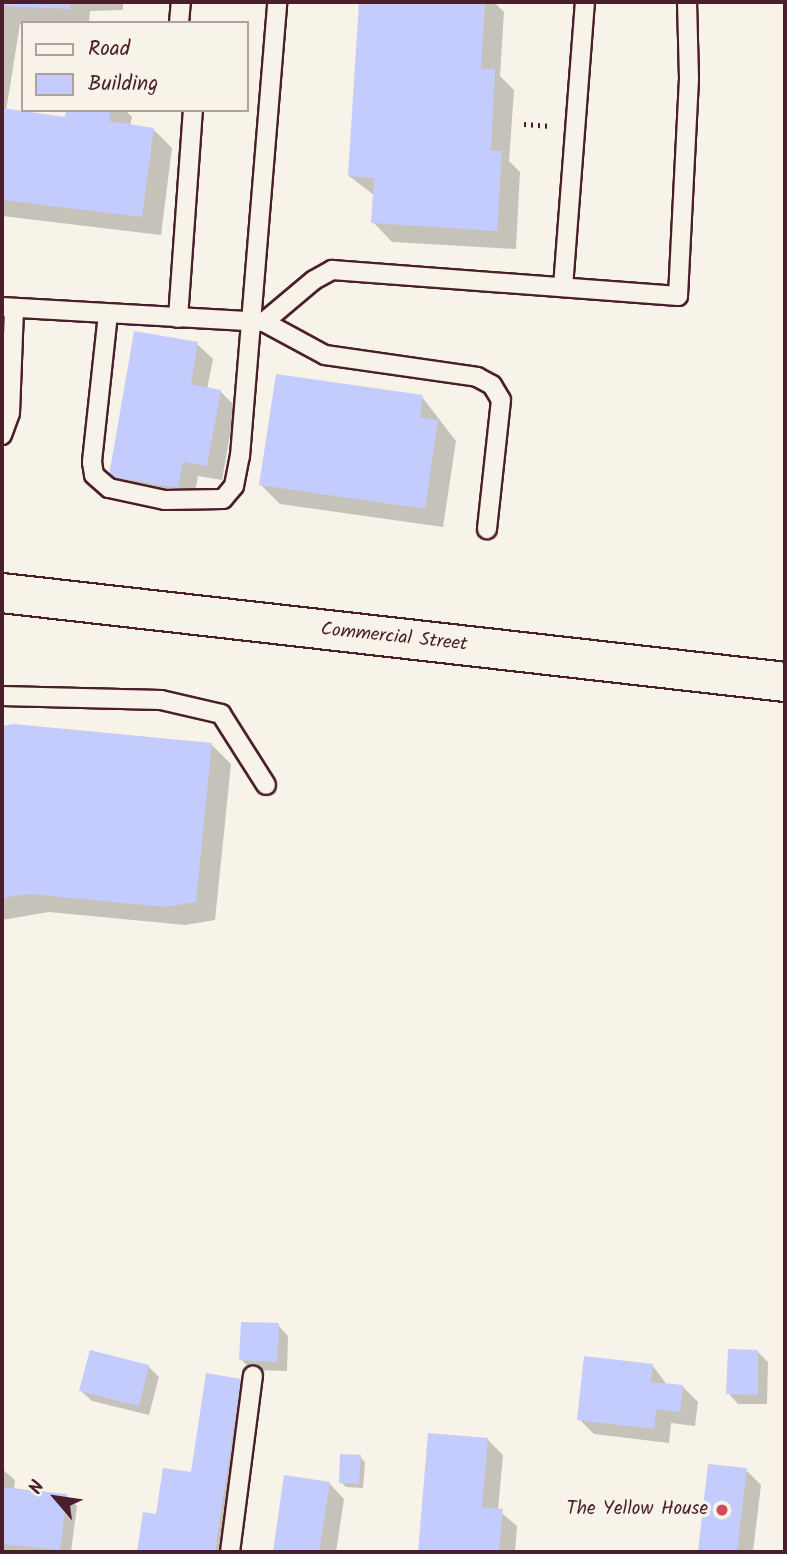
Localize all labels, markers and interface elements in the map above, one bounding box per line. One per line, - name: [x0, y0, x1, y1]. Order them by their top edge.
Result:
- legend: [21, 21, 248, 112]
- text: Road: [88, 33, 130, 66]
- text: Building: [88, 68, 158, 101]
- street label: Commercial Street: [320, 619, 468, 657]
- north arrow: [21, 1463, 91, 1533]
- text: N: [22, 1475, 54, 1500]
- place label: The Yellow House: [567, 1499, 708, 1521]
- marker: The Yellow House: [714, 1502, 730, 1518]

